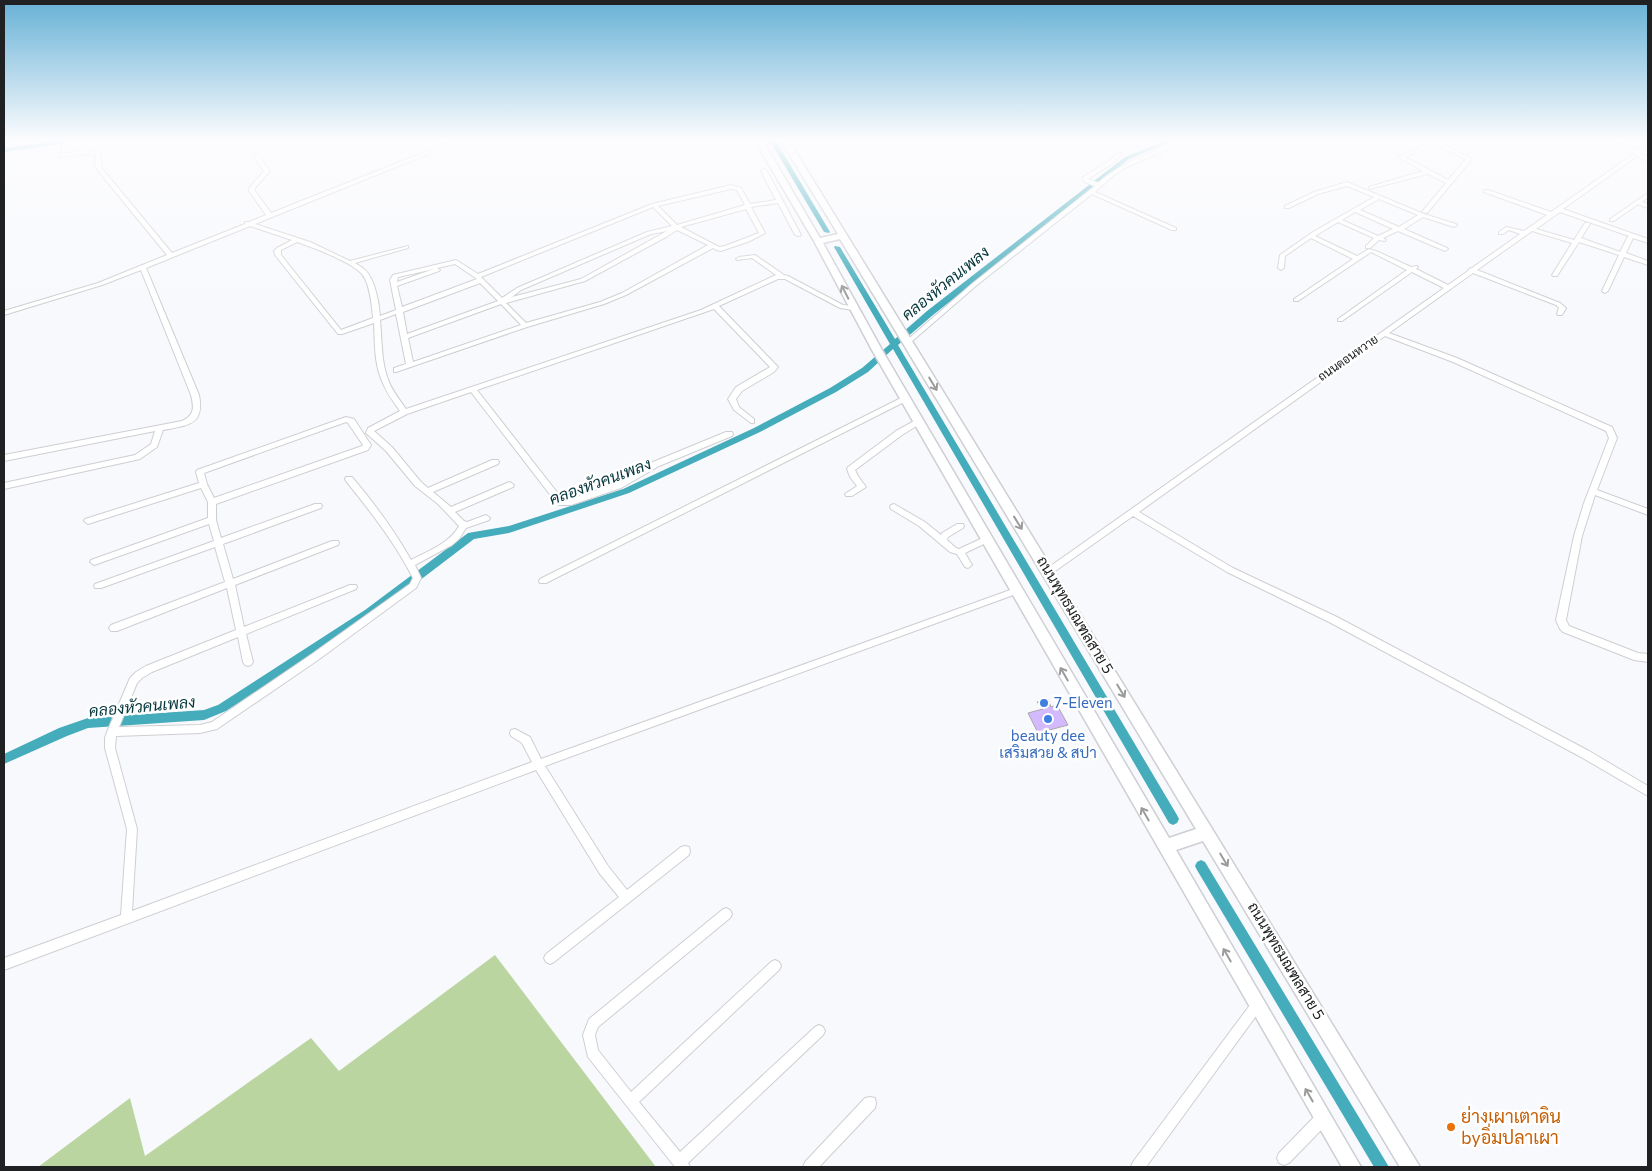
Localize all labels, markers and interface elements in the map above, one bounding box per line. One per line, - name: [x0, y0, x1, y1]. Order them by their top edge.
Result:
- water label: คลองหัวคนเพลง: [897, 242, 992, 324]
- one-way arrow: [840, 284, 850, 299]
- street label: ถนนดอนหวาย: [1315, 331, 1380, 383]
- one-way arrow: [929, 376, 939, 390]
- water label: คลองหัวคนเพลง: [546, 453, 653, 508]
- one-way arrow: [1013, 515, 1023, 529]
- street label: ถนนพุทธมณฑลสาย 5: [1031, 553, 1118, 678]
- one-way arrow: [1059, 667, 1069, 681]
- one-way arrow: [1116, 684, 1126, 698]
- water label: คลองหัวคนเพลง: [88, 691, 196, 720]
- place label: 7-Eleven: [1054, 693, 1113, 711]
- marker: 7-Eleven: [1038, 697, 1050, 709]
- marker: beauty dee เสริมสวย & สปา: [1042, 713, 1054, 725]
- place label: beauty dee เสริมสวย & สปา: [999, 726, 1097, 761]
- one-way arrow: [1140, 808, 1150, 822]
- one-way arrow: [1219, 852, 1229, 866]
- street label: ถนนพุทธมณฑลสาย 5: [1242, 899, 1329, 1024]
- one-way arrow: [1222, 948, 1232, 962]
- one-way arrow: [1304, 1089, 1314, 1103]
- place label: ย่างเผาเตาดิน byอิ่มปลาเผา: [1461, 1105, 1561, 1148]
- marker: ย่างเผาเตาดิน byอิ่มปลาเผา: [1445, 1121, 1457, 1133]

